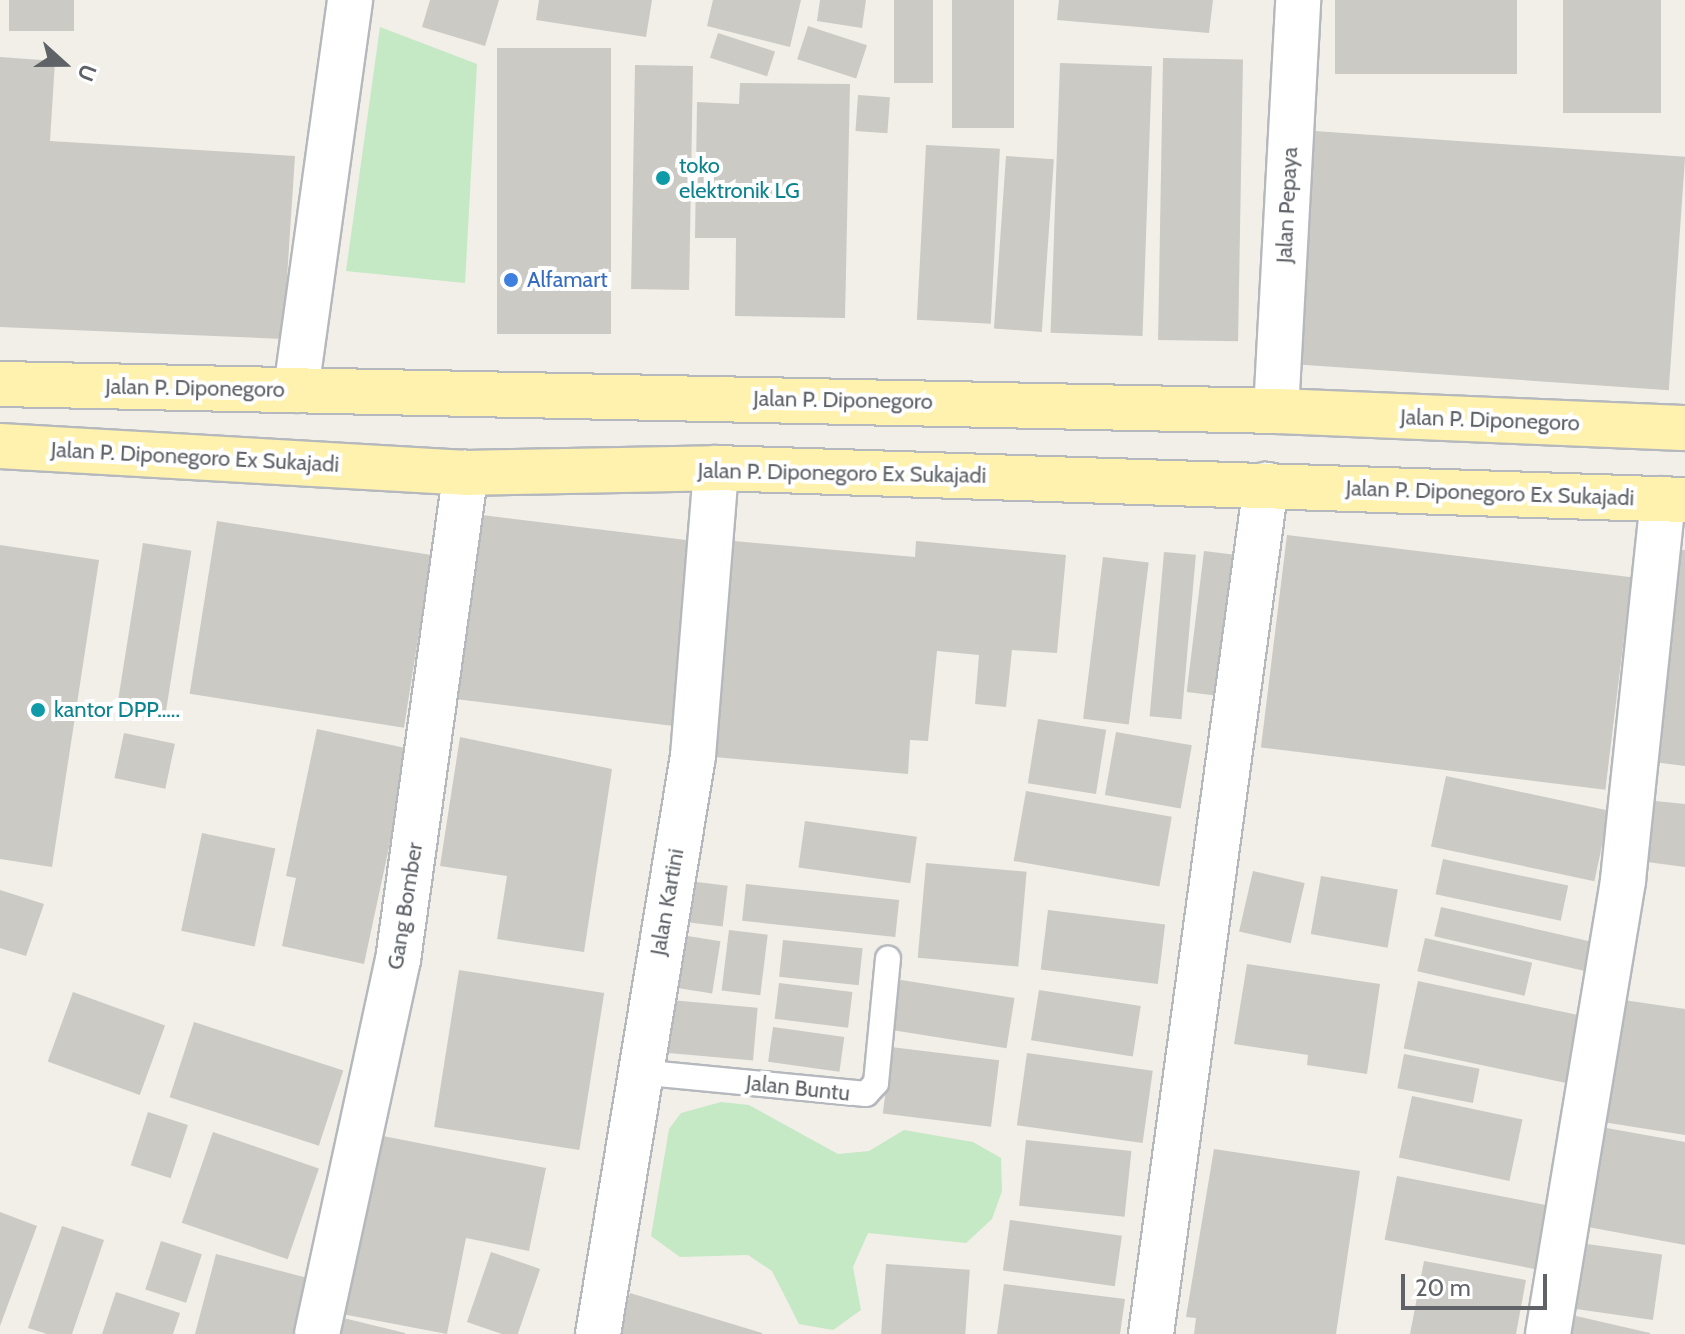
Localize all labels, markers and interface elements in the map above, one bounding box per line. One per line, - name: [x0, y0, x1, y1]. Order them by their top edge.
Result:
- north arrow: [24, 24, 104, 104]
- text: U: [71, 61, 102, 85]
- street label: Jalan Pepaya: [1271, 146, 1303, 264]
- place label: toko elektronik LG: [679, 152, 800, 204]
- marker: toko elektronik LG: [654, 169, 672, 187]
- place label: Alfamart: [527, 267, 608, 293]
- marker: Alfamart: [502, 271, 520, 289]
- street label: Jalan P. Diponegoro: [105, 373, 285, 403]
- street label: Jalan P. Diponegoro: [753, 385, 933, 415]
- street label: Jalan P. Diponegoro: [1400, 404, 1580, 436]
- street label: Jalan P. Diponegoro Ex Sukajadi: [50, 436, 340, 478]
- street label: Jalan P. Diponegoro Ex Sukajadi: [697, 457, 987, 489]
- street label: Jalan P. Diponegoro Ex Sukajadi: [1345, 475, 1635, 511]
- place label: kantor DPP.....: [54, 697, 180, 723]
- marker: kantor DPP.....: [29, 701, 47, 719]
- street label: Gang Bomber: [382, 840, 428, 972]
- street label: Jalan Kartini: [645, 847, 689, 957]
- street label: Jalan Buntu: [745, 1069, 851, 1107]
- scale bar: [1405, 1258, 1551, 1308]
- text: 20 m: [1415, 1273, 1471, 1302]

